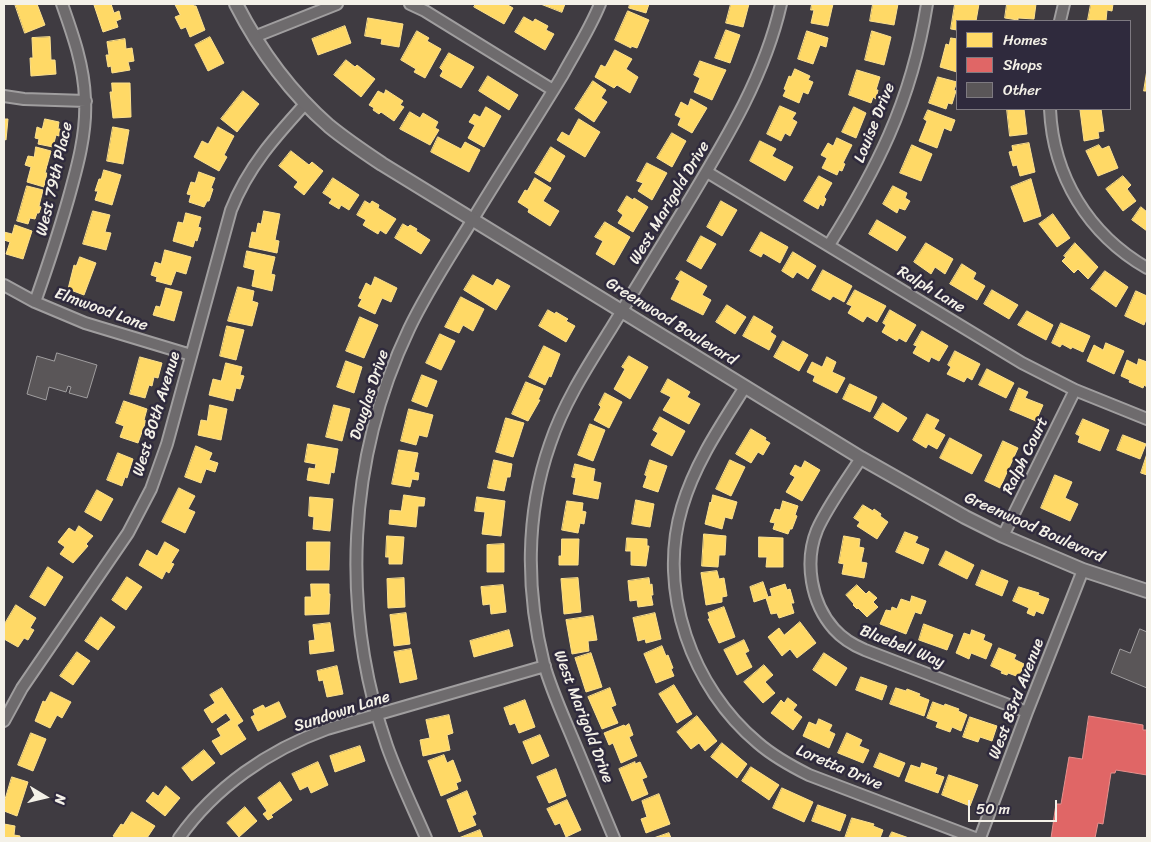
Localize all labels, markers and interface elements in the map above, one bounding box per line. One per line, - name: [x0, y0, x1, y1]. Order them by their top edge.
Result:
- legend: [956, 20, 1131, 110]
- text: Homes: [1003, 27, 1047, 53]
- text: Shops: [1003, 52, 1042, 78]
- text: Other: [1003, 77, 1041, 103]
- street label: Louise Drive: [850, 80, 900, 166]
- street label: West 79th Place: [33, 120, 77, 238]
- street label: West Marigold Drive: [626, 138, 714, 268]
- street label: Ralph Lane: [894, 262, 968, 318]
- street label: Greenwood Boulevard: [602, 274, 740, 370]
- street label: Elmwood Lane: [52, 284, 150, 336]
- street label: Douglas Drive: [346, 347, 394, 443]
- street label: West 80th Avenue: [129, 349, 185, 479]
- street label: Ralph Court: [999, 414, 1053, 498]
- street label: Greenwood Boulevard: [961, 489, 1107, 567]
- street label: Bluebell Way: [857, 621, 947, 673]
- street label: West 83rd Avenue: [985, 636, 1049, 762]
- street label: West Marigold Drive: [549, 648, 617, 786]
- street label: Sundown Lane: [292, 687, 392, 737]
- street label: Loretta Drive: [793, 741, 885, 795]
- north arrow: [20, 772, 70, 822]
- scale bar: [971, 790, 1060, 822]
- text: N: [47, 793, 73, 806]
- text: 50 m: [976, 796, 1010, 822]

